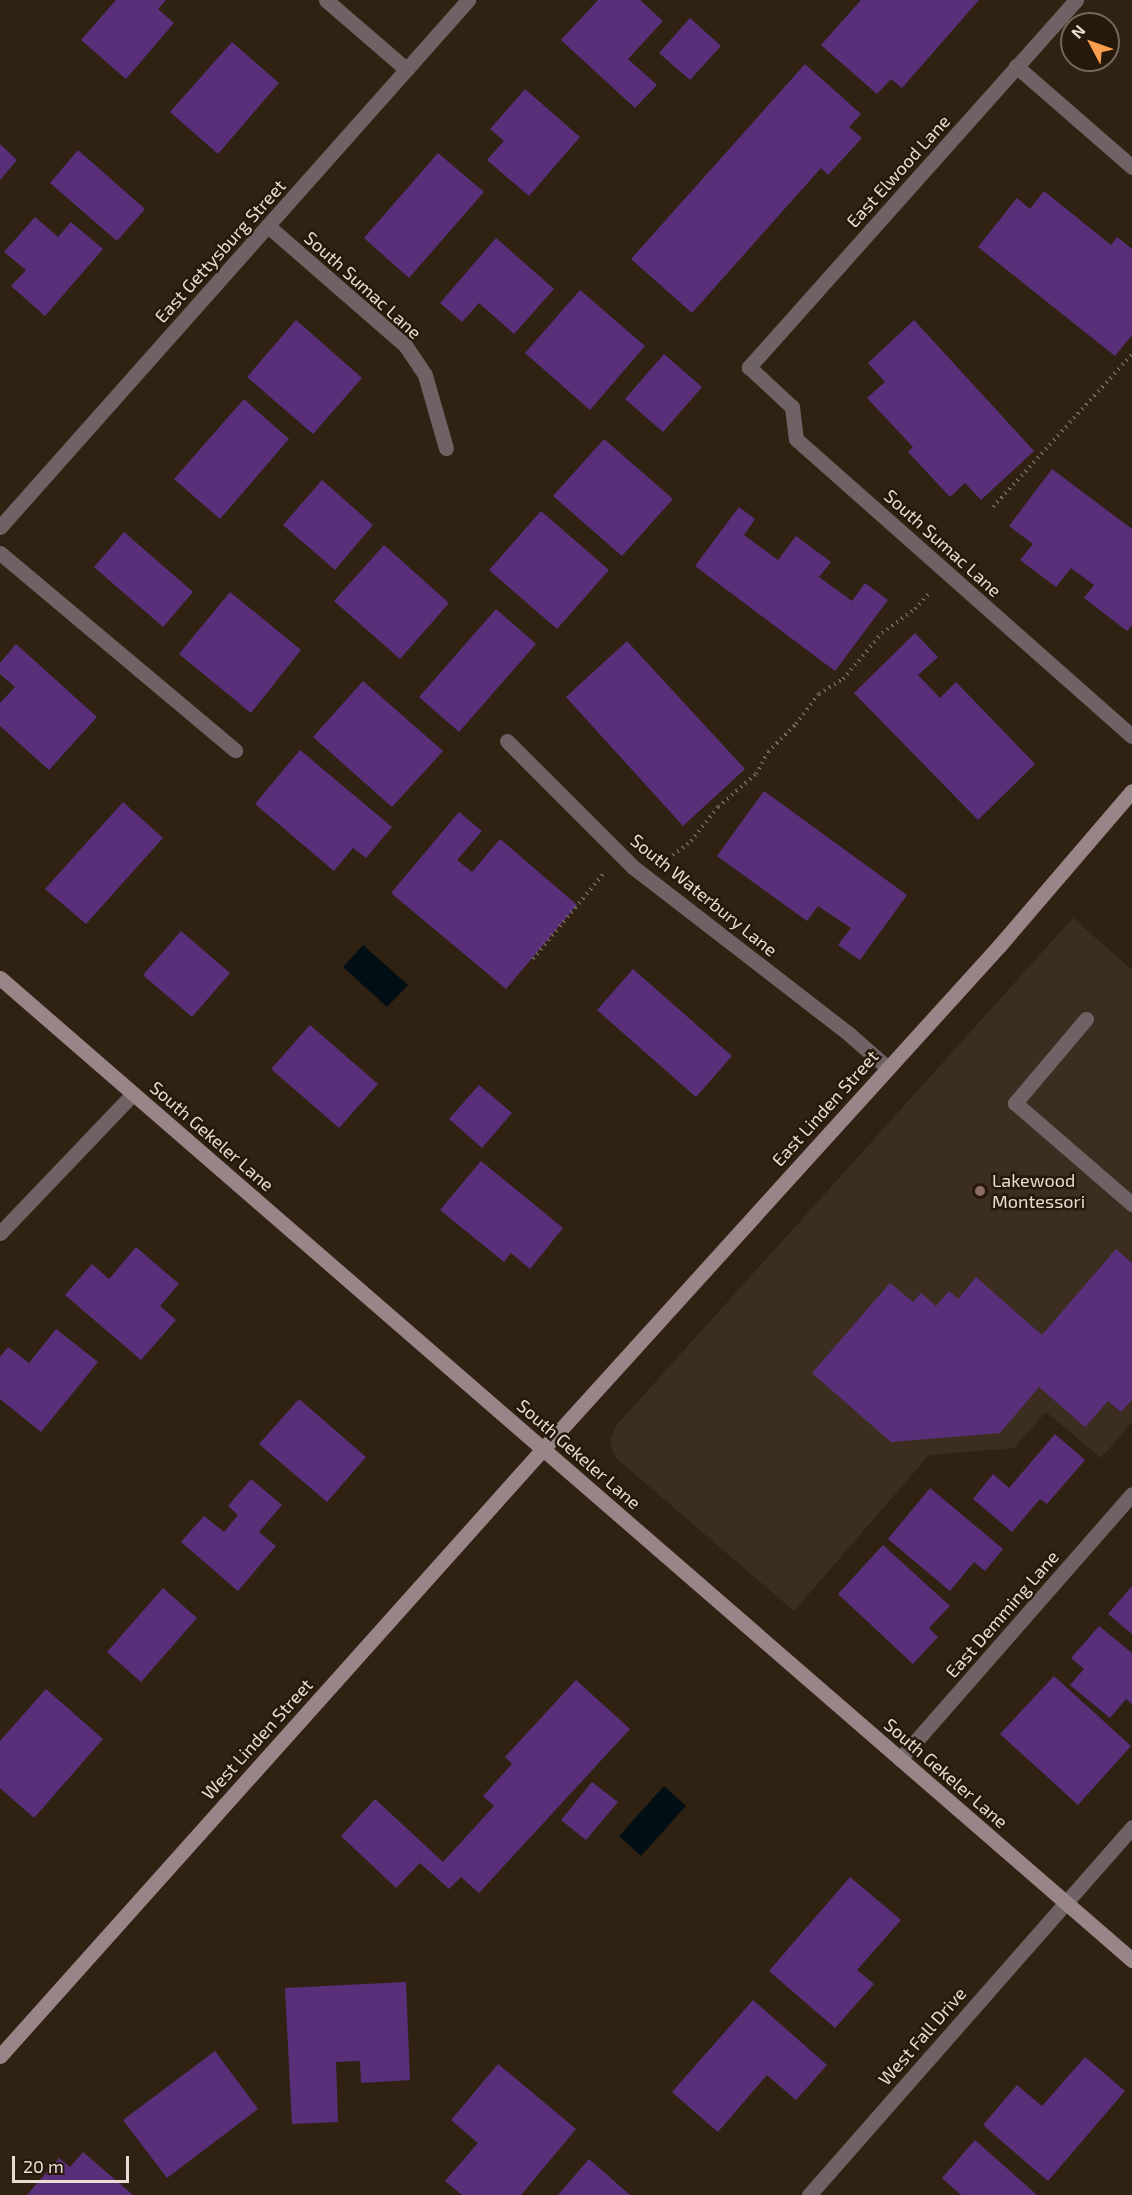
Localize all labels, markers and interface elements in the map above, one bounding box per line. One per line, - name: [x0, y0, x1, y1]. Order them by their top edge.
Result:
- north arrow: [1060, 12, 1120, 72]
- text: N: [1067, 21, 1089, 42]
- street label: East Elwood Lane: [842, 110, 954, 232]
- street label: East Gettysburg Street: [150, 175, 290, 327]
- street label: South Sumac Lane: [300, 227, 426, 343]
- street label: South Sumac Lane: [880, 485, 1006, 601]
- street label: South Waterbury Lane: [626, 829, 782, 961]
- street label: East Linden Street: [767, 1046, 883, 1170]
- street label: South Gekeler Lane: [146, 1076, 278, 1196]
- place label: Lakewood Montessori: [992, 1170, 1085, 1212]
- marker: Lakewood Montessori: [973, 1184, 987, 1198]
- street label: South Gekeler Lane: [513, 1394, 645, 1514]
- street label: East Demming Lane: [941, 1546, 1063, 1682]
- street label: West Linden Street: [197, 1674, 317, 1804]
- street label: South Gekeler Lane: [880, 1713, 1012, 1833]
- street label: West Fall Drive: [873, 1982, 971, 2090]
- scale bar: [15, 2144, 132, 2182]
- text: 20 m: [23, 2155, 64, 2177]

